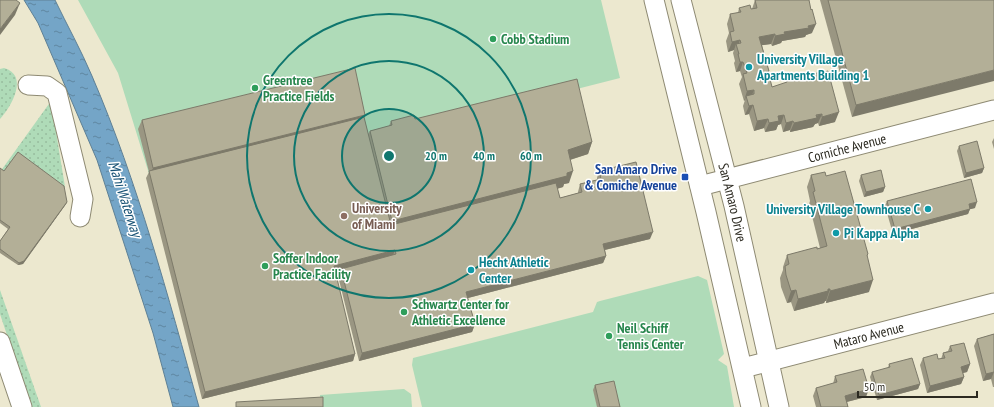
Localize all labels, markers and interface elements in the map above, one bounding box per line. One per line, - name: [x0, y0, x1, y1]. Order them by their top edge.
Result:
- place label: Cobb Stadium: [501, 30, 569, 48]
- marker: Cobb Stadium: [488, 34, 498, 44]
- place label: University Village Apartments Building 1: [756, 50, 869, 84]
- marker: University Village Apartments Building 1: [744, 62, 754, 72]
- place label: Greentree Practice Fields: [263, 71, 335, 105]
- marker: Greentree Practice Fields: [250, 83, 260, 93]
- street label: Corniche Avenue: [806, 129, 888, 167]
- text: 20 m: [425, 148, 447, 163]
- text: 40 m: [473, 148, 495, 163]
- text: 60 m: [520, 148, 542, 163]
- centre of rings: [382, 149, 396, 163]
- water label: Mahi Waterway: [104, 158, 147, 241]
- place label: San Amaro Drive & Comiche Avenue: [584, 160, 677, 194]
- street label: San Amaro Drive: [714, 161, 751, 244]
- marker: San Amaro Drive & Comiche Avenue: [680, 172, 690, 182]
- place label: University of Miami: [352, 199, 402, 233]
- place label: University Village Townhouse C: [766, 200, 921, 218]
- marker: University Village Townhouse C: [923, 204, 933, 214]
- marker: University of Miami: [339, 211, 349, 221]
- place label: Pi Kappa Alpha: [844, 224, 919, 242]
- marker: Pi Kappa Alpha: [831, 228, 841, 238]
- place label: Soffer Indoor Practice Facility: [273, 249, 351, 283]
- place label: Hecht Athletic Center: [479, 253, 549, 287]
- marker: Soffer Indoor Practice Facility: [260, 261, 270, 271]
- marker: Hecht Athletic Center: [466, 265, 476, 275]
- place label: Schwartz Center for Athletic Excellence: [411, 295, 510, 329]
- marker: Schwartz Center for Athletic Excellence: [399, 307, 409, 317]
- street label: Mataro Avenue: [832, 318, 906, 353]
- place label: Neil Schiff Tennis Center: [617, 319, 685, 353]
- marker: Neil Schiff Tennis Center: [604, 331, 614, 341]
- scale bar: [858, 373, 977, 399]
- text: 50 m: [864, 379, 885, 394]

